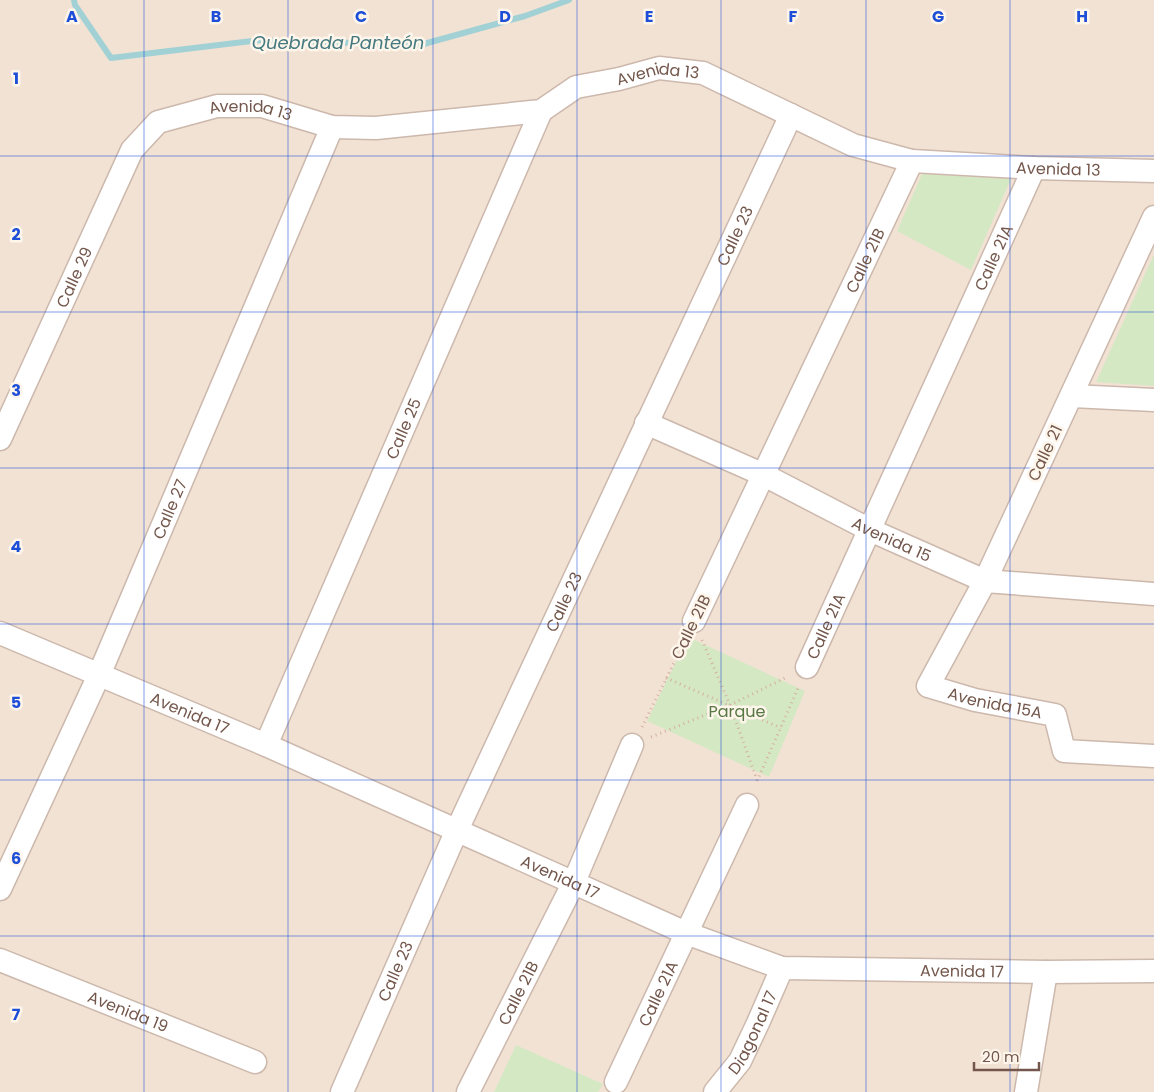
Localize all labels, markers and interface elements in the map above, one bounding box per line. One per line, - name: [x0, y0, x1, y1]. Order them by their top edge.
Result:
- text: A: [66, 5, 78, 28]
- text: B: [211, 5, 221, 28]
- text: C: [355, 5, 367, 28]
- text: D: [499, 5, 511, 28]
- text: E: [645, 5, 653, 28]
- text: F: [789, 5, 798, 28]
- text: G: [932, 5, 944, 28]
- text: H: [1076, 5, 1088, 28]
- water label: Quebrada Panteón: [252, 30, 424, 55]
- street label: Avenida 13: [614, 57, 701, 91]
- text: 1: [13, 67, 19, 90]
- street label: Avenida 13: [206, 94, 295, 126]
- street label: Avenida 13: [1015, 155, 1101, 181]
- street label: Calle 23: [711, 202, 759, 270]
- street label: Calle 21A: [968, 220, 1018, 294]
- text: 2: [11, 223, 21, 246]
- street label: Calle 21B: [840, 224, 890, 297]
- street label: Calle 29: [50, 243, 98, 311]
- text: 3: [11, 379, 21, 402]
- street label: Calle 25: [380, 394, 427, 463]
- street label: Calle 21: [1022, 421, 1068, 485]
- street label: Calle 27: [147, 475, 193, 543]
- street label: Avenida 15: [848, 511, 935, 567]
- text: 4: [11, 535, 22, 558]
- street label: Calle 23: [540, 568, 588, 636]
- street label: Calle 21A: [801, 589, 851, 663]
- street label: Calle 21B: [665, 591, 717, 663]
- street label: Avenida 15A: [945, 681, 1044, 724]
- street label: Avenida 17: [147, 686, 233, 740]
- text: 5: [11, 691, 21, 714]
- park label: Parque: [708, 700, 766, 723]
- text: 6: [11, 847, 21, 870]
- street label: Avenida 17: [517, 849, 603, 904]
- street label: Calle 23: [372, 937, 418, 1005]
- street label: Calle 21A: [632, 956, 683, 1030]
- street label: Calle 21B: [492, 957, 544, 1029]
- street label: Avenida 17: [920, 959, 1004, 983]
- street label: Avenida 19: [84, 985, 172, 1038]
- street label: Diagonal 17: [722, 987, 782, 1079]
- text: 7: [12, 1003, 21, 1026]
- scale bar: [974, 1040, 1039, 1072]
- text: 20 m: [982, 1046, 1020, 1067]

